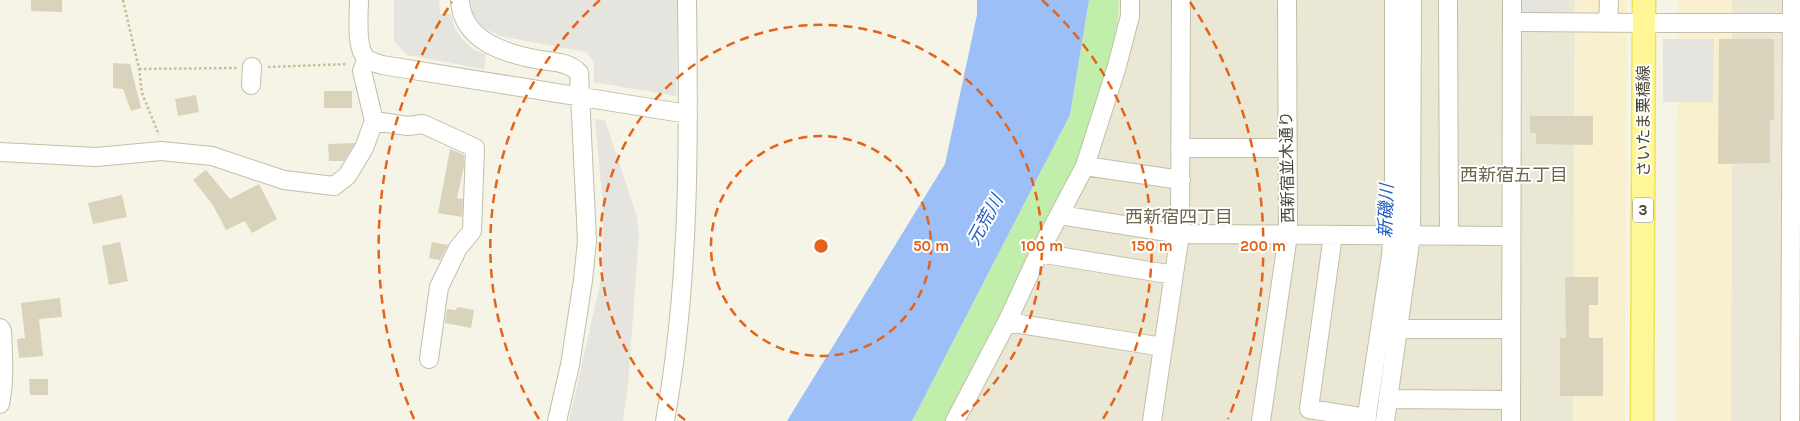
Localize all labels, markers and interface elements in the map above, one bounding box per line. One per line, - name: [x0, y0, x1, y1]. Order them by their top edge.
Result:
- street label: さいたま栗橋線: [1634, 65, 1653, 177]
- street label: 西新宿並木通り: [1277, 111, 1297, 223]
- district label: 西新宿五丁目: [1460, 164, 1568, 186]
- water label: 新磯川: [1374, 182, 1398, 238]
- water label: 元荒川: [962, 189, 1009, 249]
- road number: 3: [1633, 198, 1653, 222]
- district label: 西新宿四丁目: [1125, 206, 1233, 228]
- centre of rings: [812, 237, 830, 255]
- text: 50 m: [913, 237, 949, 255]
- text: 100 m: [1021, 237, 1063, 255]
- text: 150 m: [1131, 237, 1173, 255]
- text: 200 m: [1240, 237, 1286, 255]

